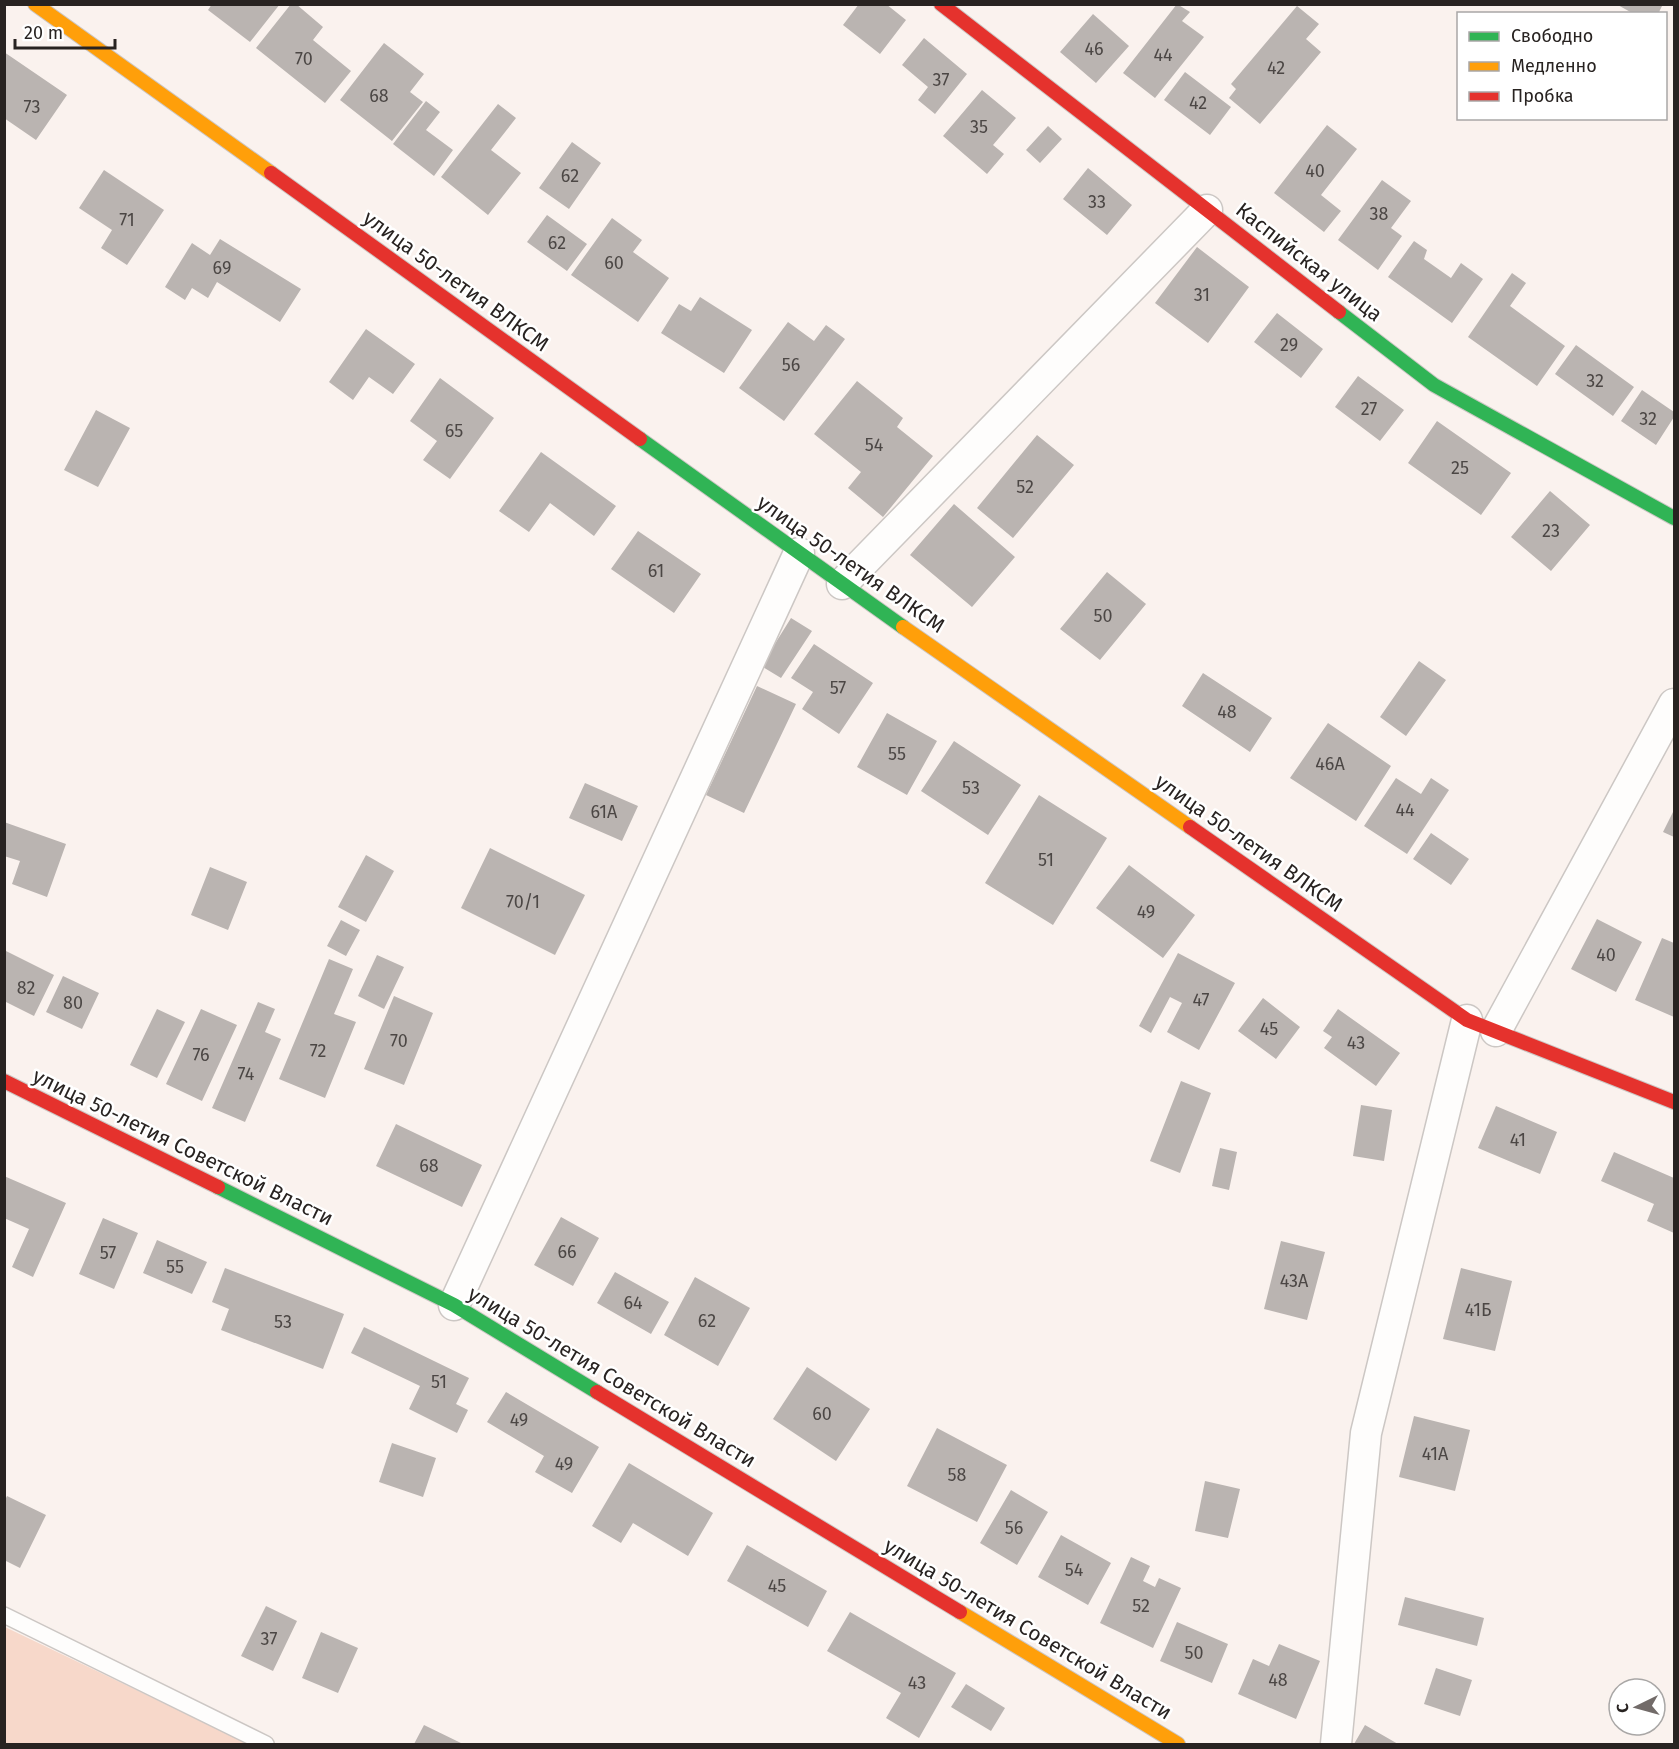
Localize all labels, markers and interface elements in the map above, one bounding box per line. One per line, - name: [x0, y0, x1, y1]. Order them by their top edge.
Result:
- scale bar: [15, 12, 116, 50]
- legend: [1457, 12, 1667, 120]
- text: 20 m: [24, 22, 63, 44]
- text: Свободно: [1511, 25, 1593, 47]
- house number: 46: [1084, 38, 1104, 60]
- house number: 44: [1153, 44, 1173, 66]
- house number: 70: [295, 48, 313, 70]
- text: Медленно: [1511, 55, 1597, 77]
- house number: 42: [1267, 57, 1285, 79]
- house number: 37: [933, 69, 949, 91]
- house number: 68: [369, 85, 389, 107]
- text: Пробка: [1511, 85, 1574, 107]
- house number: 42: [1189, 92, 1207, 114]
- house number: 73: [24, 96, 40, 118]
- house number: 35: [970, 116, 988, 138]
- house number: 40: [1305, 160, 1325, 182]
- house number: 62: [561, 165, 579, 187]
- house number: 33: [1088, 191, 1106, 213]
- street label: Каспийская улица: [1230, 197, 1388, 327]
- house number: 38: [1370, 203, 1389, 225]
- street label: улица 50-летия ВЛКСМ: [358, 205, 554, 357]
- house number: 71: [119, 209, 135, 231]
- house number: 62: [548, 232, 566, 254]
- house number: 60: [604, 252, 624, 274]
- house number: 69: [213, 257, 231, 279]
- house number: 31: [1194, 284, 1210, 306]
- house number: 29: [1280, 334, 1298, 356]
- house number: 56: [782, 354, 800, 376]
- house number: 32: [1586, 370, 1604, 392]
- house number: 27: [1361, 398, 1377, 420]
- house number: 32: [1639, 408, 1657, 430]
- house number: 65: [445, 420, 463, 442]
- house number: 54: [865, 434, 884, 456]
- house number: 25: [1451, 457, 1469, 479]
- house number: 52: [1016, 476, 1034, 498]
- street label: улица 50-летия ВЛКСМ: [752, 489, 950, 639]
- house number: 23: [1542, 520, 1560, 542]
- house number: 61: [648, 560, 664, 582]
- house number: 50: [1093, 605, 1113, 627]
- house number: 57: [830, 677, 846, 699]
- house number: 48: [1217, 701, 1237, 723]
- house number: 55: [888, 743, 906, 765]
- house number: 46А: [1315, 753, 1345, 775]
- street label: улица 50-летия ВЛКСМ: [1150, 768, 1348, 918]
- house number: 53: [962, 777, 980, 799]
- house number: 44: [1395, 799, 1415, 821]
- house number: 61А: [591, 801, 618, 823]
- house number: 51: [1038, 849, 1054, 871]
- house number: 70/1: [506, 891, 540, 913]
- house number: 49: [1137, 901, 1155, 923]
- house number: 40: [1596, 944, 1616, 966]
- house number: 82: [17, 977, 35, 999]
- house number: 47: [1192, 989, 1210, 1011]
- house number: 80: [63, 992, 83, 1014]
- house number: 45: [1260, 1018, 1278, 1040]
- house number: 70: [390, 1030, 408, 1052]
- house number: 43: [1347, 1032, 1365, 1054]
- house number: 72: [310, 1040, 326, 1062]
- house number: 76: [192, 1044, 210, 1066]
- street label: улица 50-летия Советской Власти: [28, 1063, 338, 1231]
- house number: 74: [238, 1063, 255, 1085]
- house number: 41: [1510, 1129, 1526, 1151]
- house number: 68: [419, 1155, 439, 1177]
- house number: 66: [557, 1241, 577, 1263]
- house number: 57: [100, 1242, 116, 1264]
- house number: 55: [166, 1256, 184, 1278]
- house number: 43А: [1280, 1270, 1309, 1292]
- street label: улица 50-летия Советской Власти: [463, 1281, 761, 1473]
- house number: 64: [623, 1292, 643, 1314]
- house number: 41Б: [1465, 1299, 1491, 1321]
- house number: 62: [698, 1310, 716, 1332]
- house number: 53: [274, 1311, 292, 1333]
- house number: 51: [431, 1371, 447, 1393]
- house number: 60: [812, 1403, 832, 1425]
- house number: 49: [510, 1409, 528, 1431]
- house number: 41А: [1422, 1443, 1449, 1465]
- house number: 49: [555, 1453, 573, 1475]
- house number: 58: [948, 1464, 967, 1486]
- house number: 56: [1005, 1517, 1023, 1539]
- street label: улица 50-летия Советской Власти: [879, 1533, 1177, 1725]
- house number: 54: [1065, 1559, 1084, 1581]
- house number: 45: [768, 1575, 786, 1597]
- house number: 52: [1132, 1595, 1150, 1617]
- house number: 37: [261, 1628, 277, 1650]
- house number: 50: [1184, 1642, 1204, 1664]
- house number: 48: [1268, 1669, 1288, 1691]
- house number: 43: [908, 1672, 926, 1694]
- north arrow: [1607, 1677, 1667, 1737]
- text: С: [1613, 1702, 1632, 1714]

